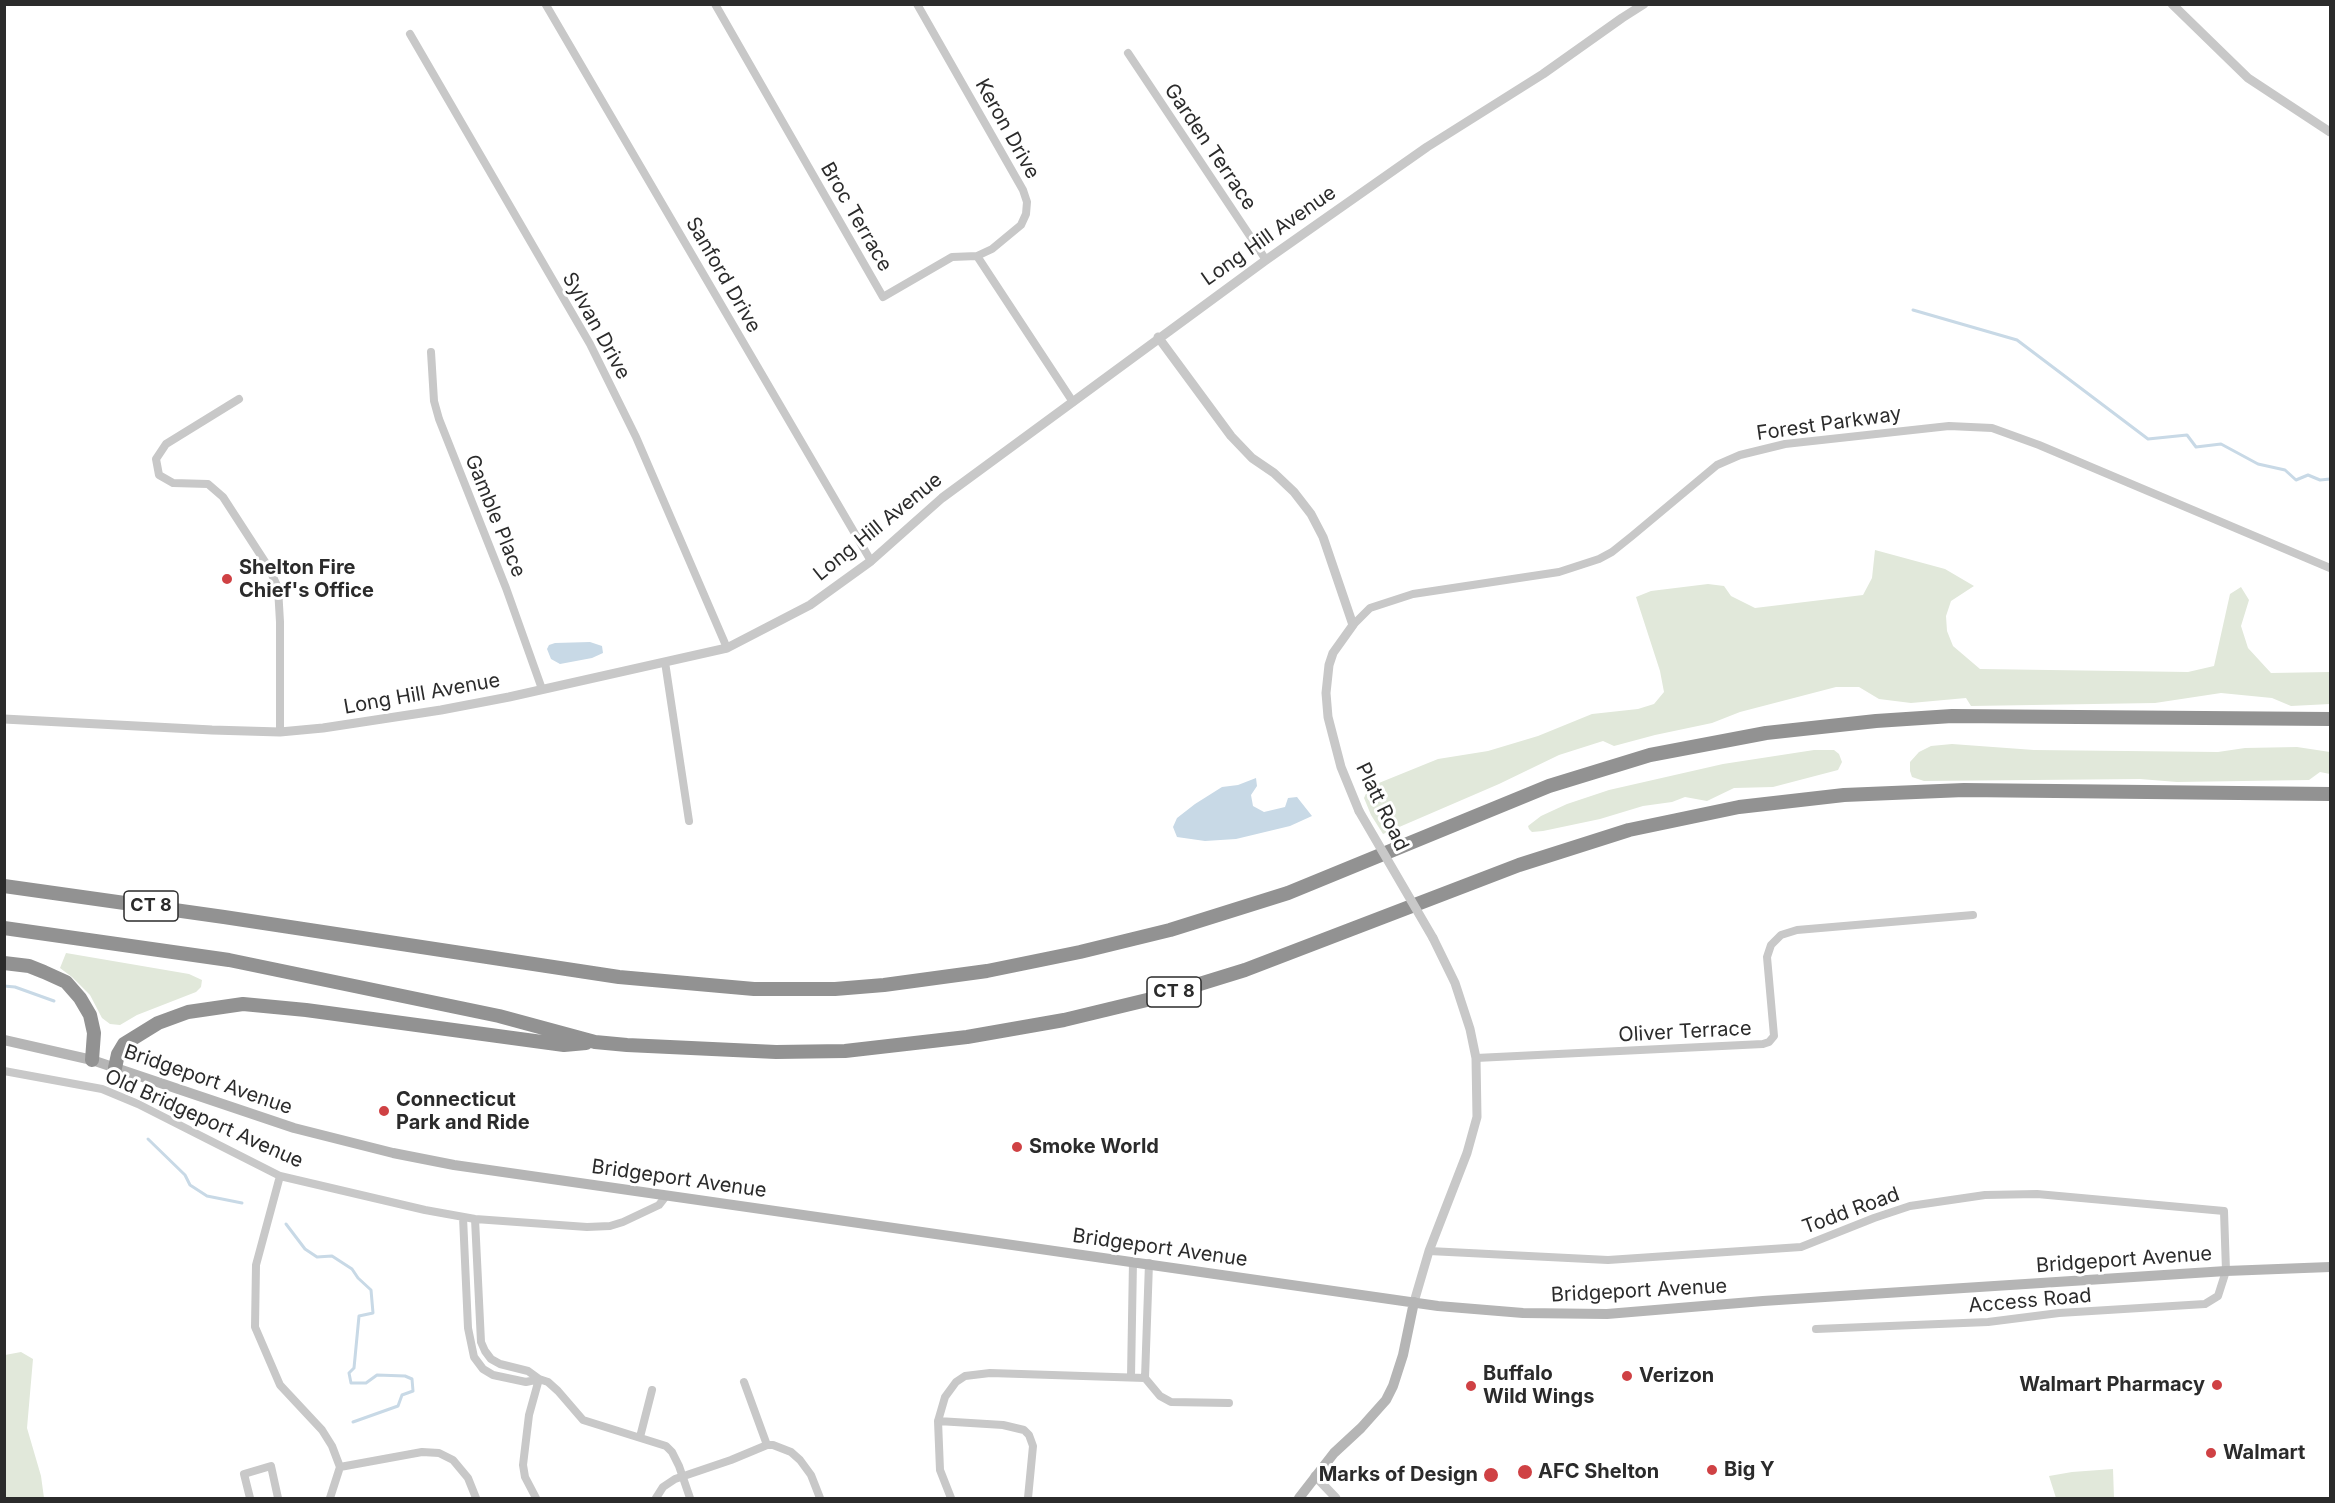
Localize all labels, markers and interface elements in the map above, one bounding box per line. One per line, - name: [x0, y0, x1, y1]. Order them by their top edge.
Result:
- street label: Keron Drive: [970, 75, 1044, 183]
- street label: Garden Terrace: [1159, 79, 1261, 215]
- street label: Broc Terrace: [815, 158, 897, 276]
- street label: Long Hill Avenue: [1197, 181, 1341, 291]
- street label: Sanford Drive: [680, 213, 766, 337]
- street label: Sylvan Drive: [557, 268, 635, 384]
- street label: Forest Parkway: [1755, 402, 1903, 446]
- street label: Gamble Place: [460, 451, 530, 581]
- street label: Long Hill Avenue: [809, 468, 947, 586]
- place label: Shelton Fire Chief's Office: [239, 556, 374, 603]
- marker: Shelton Fire Chief's Office: [220, 572, 234, 586]
- street label: Long Hill Avenue: [342, 668, 502, 720]
- street label: Platt Road: [1350, 759, 1414, 855]
- road number: CT 8: [124, 891, 178, 921]
- road number: CT 8: [1147, 977, 1201, 1007]
- street label: Oliver Terrace: [1618, 1017, 1752, 1047]
- street label: Bridgeport Avenue: [121, 1040, 295, 1120]
- street label: Old Bridgeport Avenue: [101, 1064, 307, 1174]
- place label: Connecticut Park and Ride: [396, 1088, 530, 1135]
- marker: Connecticut Park and Ride: [377, 1104, 391, 1118]
- place label: Smoke World: [1029, 1135, 1159, 1159]
- marker: Smoke World: [1010, 1140, 1024, 1154]
- street label: Bridgeport Avenue: [590, 1155, 768, 1203]
- street label: Todd Road: [1799, 1182, 1903, 1240]
- street label: Bridgeport Avenue: [1071, 1224, 1249, 1272]
- street label: Bridgeport Avenue: [2035, 1242, 2213, 1278]
- street label: Bridgeport Avenue: [1550, 1274, 1728, 1308]
- street label: Access Road: [1968, 1284, 2092, 1318]
- place label: Buffalo Wild Wings: [1483, 1362, 1594, 1409]
- place label: Verizon: [1639, 1364, 1714, 1388]
- marker: Verizon: [1620, 1369, 1634, 1383]
- place label: Walmart Pharmacy: [2019, 1373, 2205, 1397]
- marker: Walmart Pharmacy: [2210, 1378, 2224, 1392]
- marker: Buffalo Wild Wings: [1464, 1379, 1478, 1393]
- place label: Walmart: [2223, 1441, 2305, 1465]
- marker: Walmart: [2204, 1446, 2218, 1460]
- place label: Big Y: [1724, 1458, 1775, 1482]
- place label: AFC Shelton: [1538, 1460, 1659, 1484]
- place label: Marks of Design: [1319, 1463, 1478, 1487]
- marker: AFC Shelton: [1516, 1463, 1534, 1481]
- marker: Big Y: [1705, 1463, 1719, 1477]
- marker: Marks of Design: [1482, 1466, 1500, 1484]

